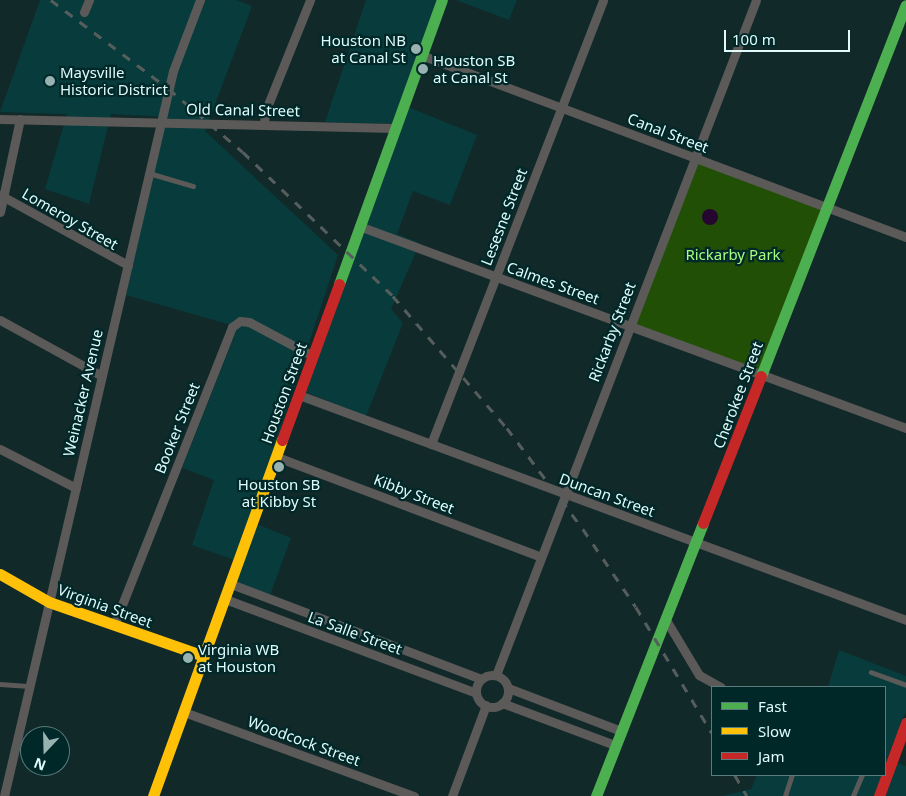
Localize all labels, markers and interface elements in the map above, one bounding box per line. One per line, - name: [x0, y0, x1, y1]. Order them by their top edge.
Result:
- scale bar: [726, 20, 852, 52]
- text: 100 m: [732, 29, 776, 49]
- place label: Houston NB at Canal St: [321, 31, 406, 66]
- marker: Houston NB at Canal St: [410, 43, 422, 55]
- place label: Houston SB at Canal St: [433, 51, 515, 86]
- place label: Maysville Historic District: [60, 63, 168, 98]
- marker: Houston SB at Canal St: [417, 63, 429, 75]
- marker: Maysville Historic District: [44, 75, 56, 87]
- street label: Old Canal Street: [186, 100, 300, 120]
- street label: Canal Street: [625, 109, 711, 157]
- street label: Lesesne Street: [477, 166, 531, 268]
- street label: Lomeroy Street: [19, 184, 121, 254]
- park label: Rickarby Park: [685, 246, 781, 264]
- street label: Calmes Street: [504, 258, 602, 308]
- street label: Rickarby Street: [585, 280, 639, 384]
- street label: Weinacker Avenue: [60, 328, 106, 458]
- street label: Cherokee Street: [709, 339, 767, 451]
- street label: Houston Street: [257, 340, 311, 446]
- street label: Booker Street: [151, 380, 203, 476]
- marker: Houston SB at Kibby St: [273, 461, 285, 473]
- street label: Duncan Street: [557, 469, 657, 521]
- street label: Kibby Street: [371, 470, 457, 518]
- place label: Houston SB at Kibby St: [238, 475, 320, 510]
- street label: Virginia Street: [55, 581, 155, 631]
- street label: La Salle Street: [305, 608, 405, 658]
- place label: Virginia WB at Houston: [198, 640, 279, 675]
- marker: Virginia WB at Houston: [182, 652, 194, 664]
- legend: [711, 686, 886, 776]
- text: Fast: [758, 696, 787, 716]
- street label: Woodcock Street: [245, 712, 363, 770]
- text: Slow: [758, 721, 791, 741]
- north arrow: [20, 726, 70, 776]
- text: Jam: [758, 746, 785, 766]
- text: N: [31, 754, 49, 775]

